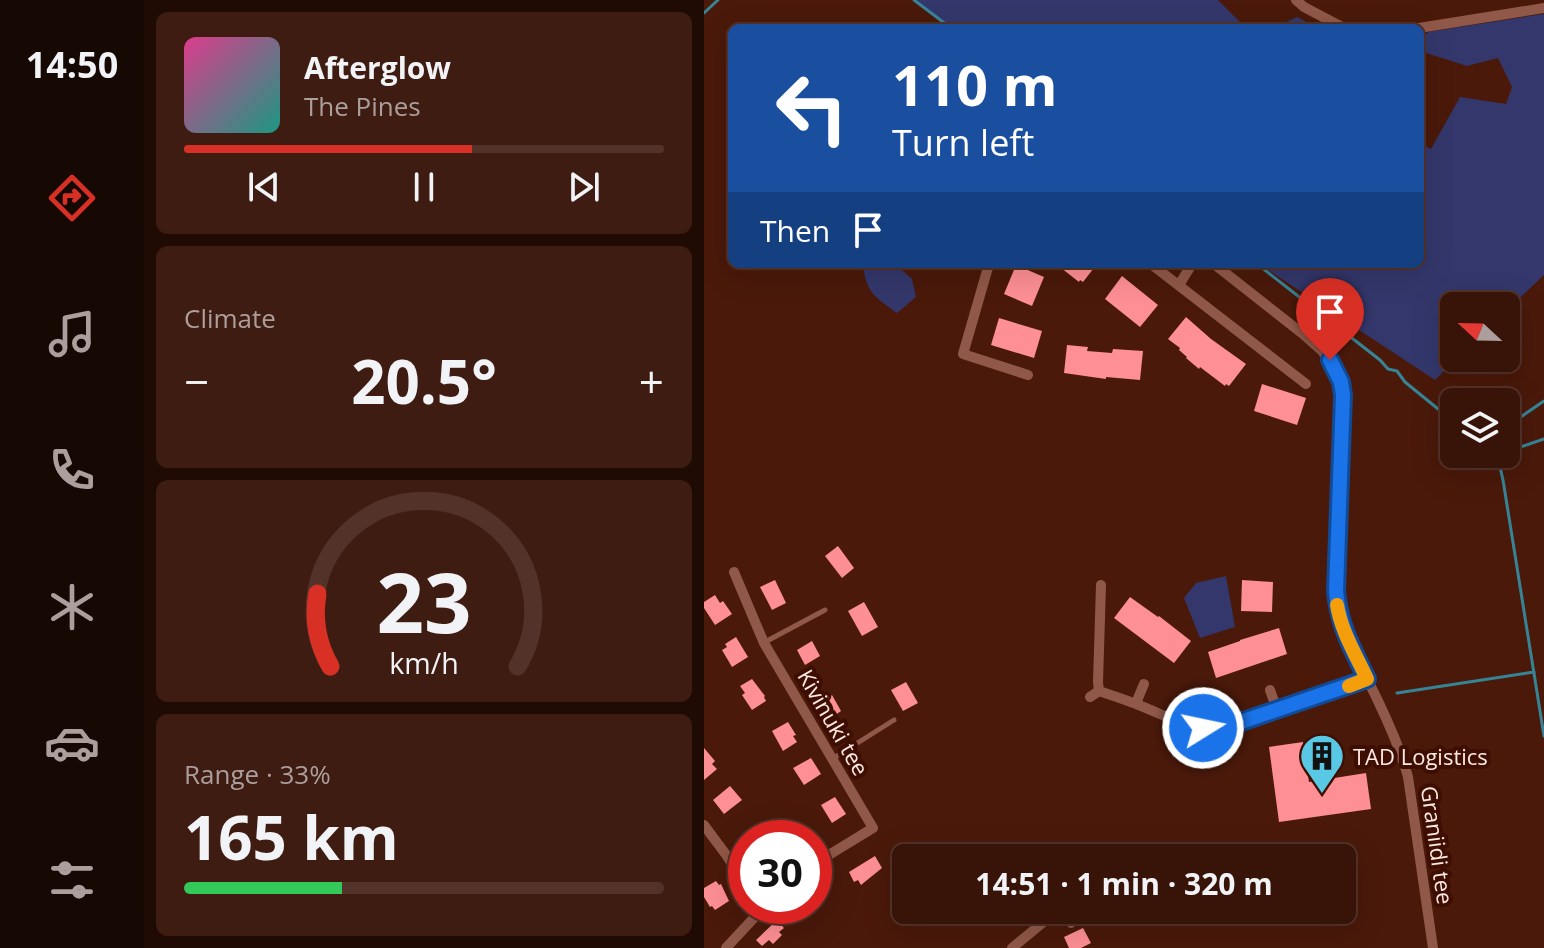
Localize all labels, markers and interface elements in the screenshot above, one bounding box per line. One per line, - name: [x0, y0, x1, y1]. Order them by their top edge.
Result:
- text: 14:50: [26, 40, 118, 89]
- text: 110 m: [892, 46, 1058, 122]
- text: Afterglow: [304, 47, 451, 88]
- icon: left: [760, 56, 864, 160]
- text: The Pines: [304, 88, 421, 124]
- text: Turn left: [892, 118, 1034, 167]
- icon: previous: [242, 165, 286, 209]
- icon: pause: [402, 165, 446, 209]
- icon: next: [562, 165, 606, 209]
- icon: directions: [44, 170, 100, 226]
- icon: arrive: [846, 208, 890, 252]
- text: Then: [760, 210, 830, 251]
- pin: [1296, 278, 1364, 360]
- icon: arrive: [1308, 290, 1352, 334]
- north arrow: [1440, 292, 1520, 372]
- map controls: [1440, 292, 1520, 468]
- text: Climate: [184, 300, 276, 336]
- icon: music: [44, 306, 100, 362]
- text: 20.5°: [351, 340, 497, 422]
- text: −: [184, 351, 209, 411]
- text: +: [639, 351, 664, 411]
- button: layers: [1440, 388, 1520, 468]
- icon: phone: [44, 442, 100, 498]
- text: 23: [376, 544, 472, 657]
- icon: climate: [44, 579, 100, 635]
- text: km/h: [389, 643, 459, 682]
- street label: Kivinuki tee: [792, 663, 876, 781]
- position arrow: [1161, 686, 1245, 770]
- icon: car: [44, 715, 100, 771]
- building icon: TAD Logistics: [1298, 732, 1346, 795]
- place label: TAD Logistics: [1353, 741, 1488, 771]
- text: Range · 33%: [184, 756, 331, 792]
- street label: Graniidi tee: [1415, 784, 1461, 906]
- text: 165 km: [184, 796, 399, 878]
- speed limit sign: 30: [728, 820, 832, 924]
- icon: filters: [44, 852, 100, 908]
- text: 14:51 · 1 min · 320 m: [975, 863, 1273, 904]

